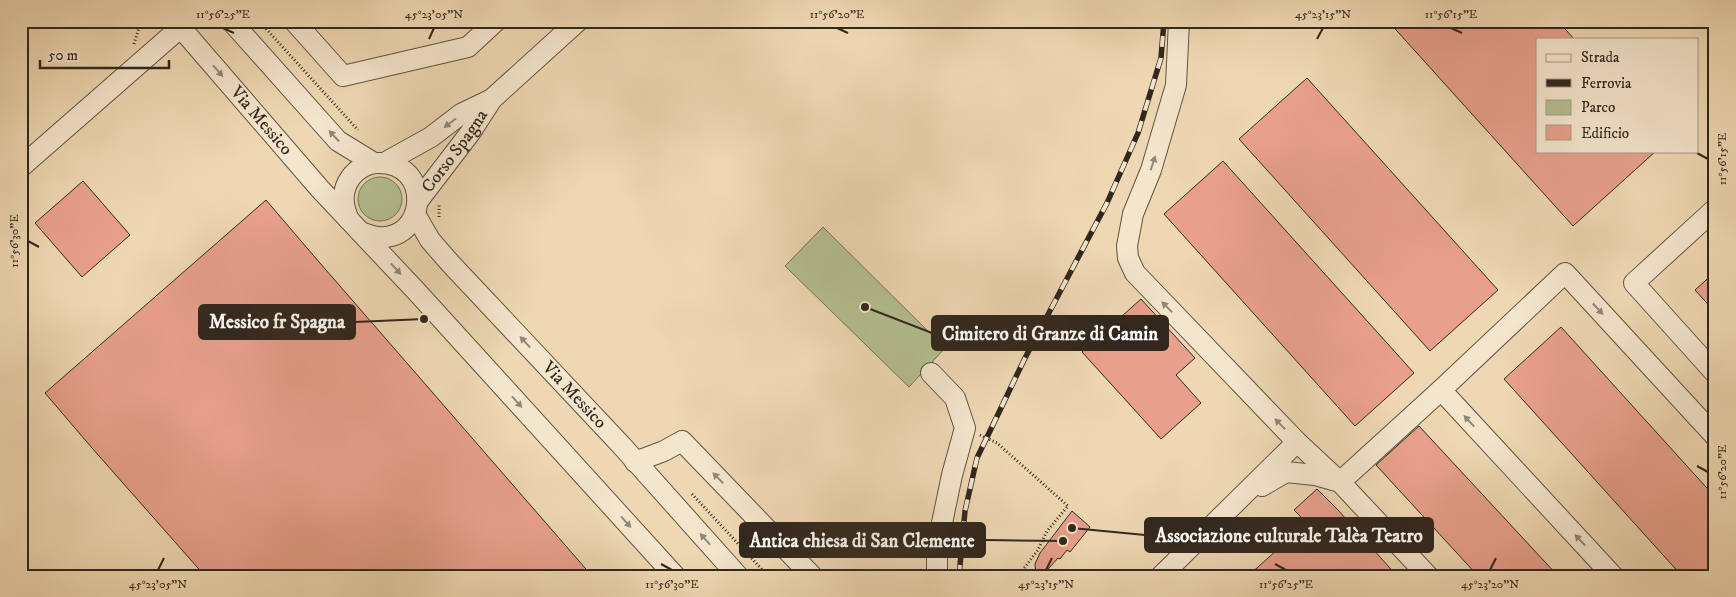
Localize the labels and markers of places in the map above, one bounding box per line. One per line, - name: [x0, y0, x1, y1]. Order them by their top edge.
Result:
- callout: Messico fr Spagna: [199, 305, 355, 339]
- callout: Cimitero di Granze di Camin: [932, 316, 1168, 350]
- callout: Associazione culturale Talèa Teatro: [1145, 518, 1433, 552]
- callout: Antica chiesa di San Clemente: [740, 523, 985, 557]

